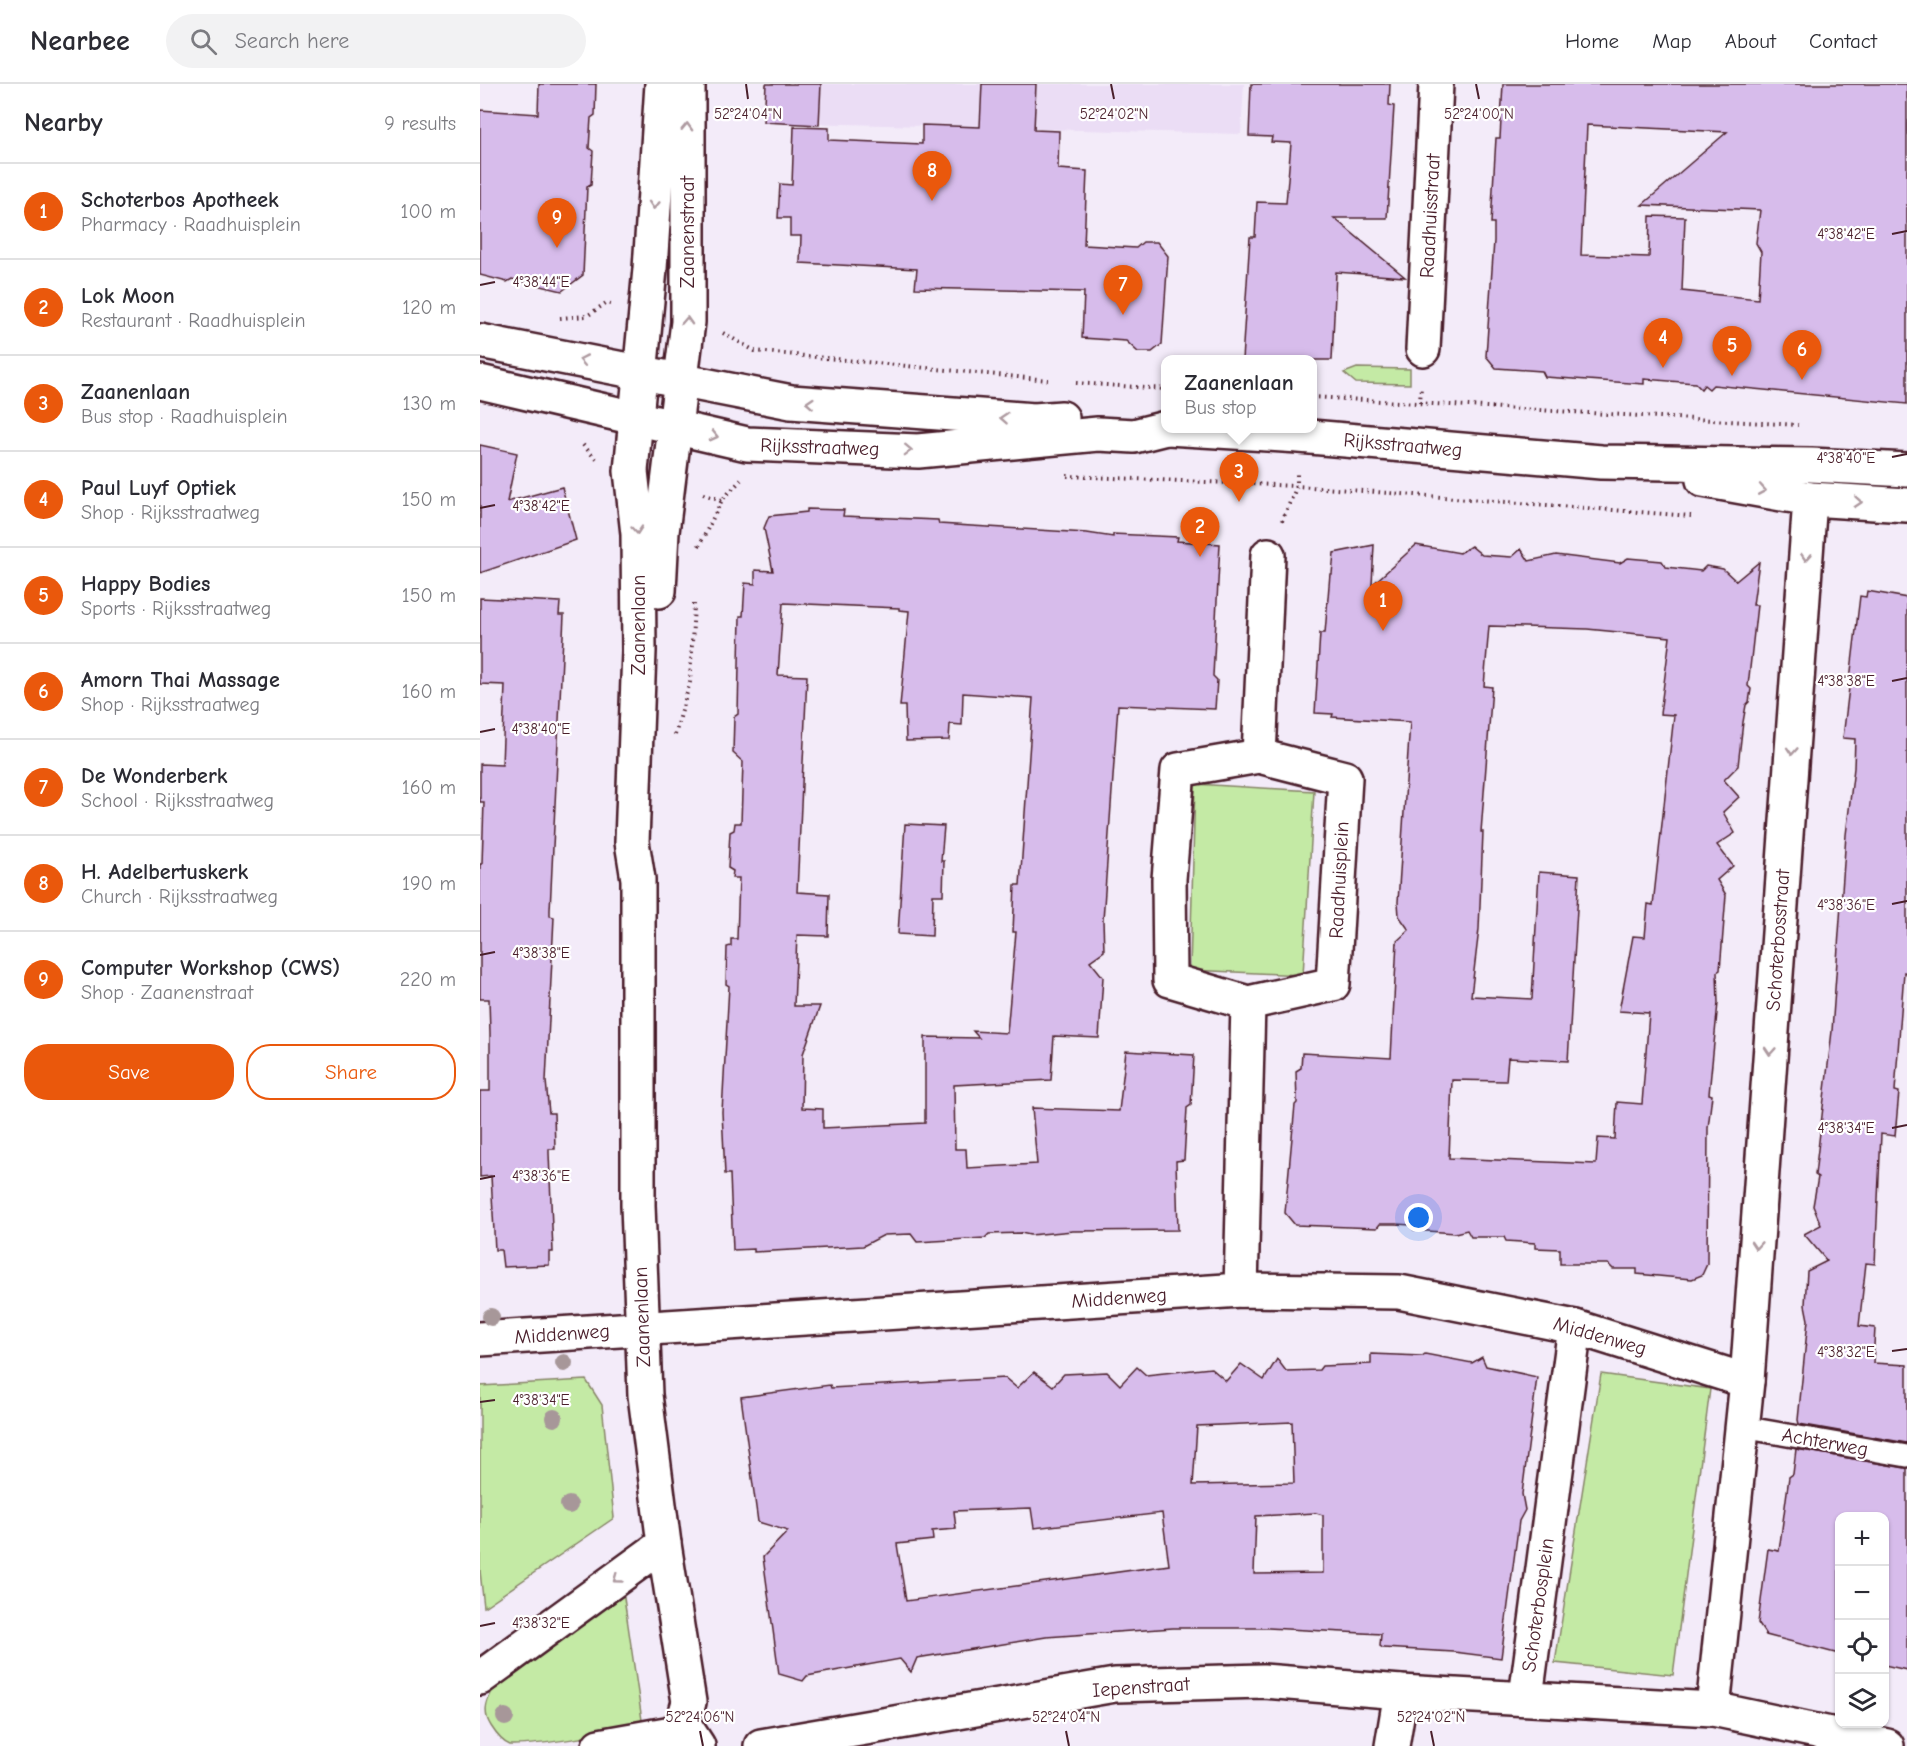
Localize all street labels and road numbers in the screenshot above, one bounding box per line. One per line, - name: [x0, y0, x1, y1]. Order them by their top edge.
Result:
- street label: Raadhuisstraat: [1415, 152, 1445, 279]
- street label: Zaanenstraat: [676, 175, 699, 288]
- street label: Rijksstraatweg: [1343, 428, 1463, 462]
- street label: Rijksstraatweg: [760, 433, 880, 461]
- street label: Zaanenlaan: [627, 575, 650, 675]
- street label: Raadhuisplein: [1324, 821, 1354, 939]
- street label: Schoterbosstraat: [1762, 867, 1795, 1012]
- street label: Zaanenlaan: [629, 1266, 655, 1368]
- street label: Middenweg: [1070, 1283, 1168, 1313]
- street label: Middenweg: [1551, 1312, 1649, 1360]
- street label: Middenweg: [513, 1319, 611, 1349]
- street label: Achterweg: [1780, 1423, 1870, 1461]
- street label: Schoterbosplein: [1517, 1537, 1559, 1673]
- street label: Iepenstraat: [1092, 1672, 1192, 1702]

